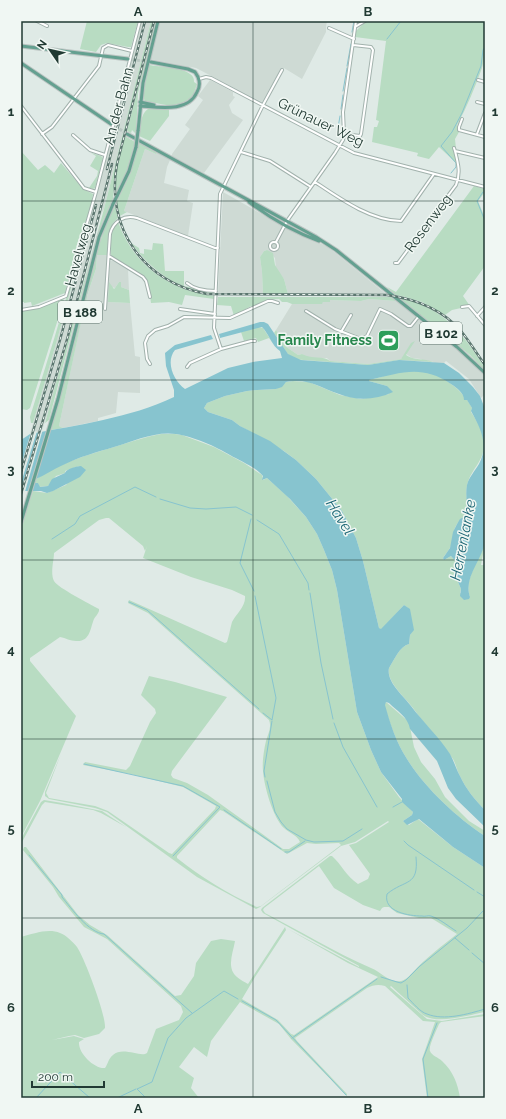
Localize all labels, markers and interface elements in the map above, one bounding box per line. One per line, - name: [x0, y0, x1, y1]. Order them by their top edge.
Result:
- text: A: [134, 4, 143, 19]
- text: B: [364, 4, 373, 19]
- north arrow: [30, 30, 70, 70]
- text: N: [34, 38, 50, 52]
- street label: An der Bahn: [100, 66, 136, 146]
- street label: Grünauer Weg: [275, 94, 367, 150]
- text: 1: [8, 104, 15, 119]
- text: 1: [492, 104, 499, 119]
- street label: Rosenweg: [401, 191, 455, 255]
- street label: Havelweg: [61, 222, 95, 288]
- text: 2: [7, 283, 15, 298]
- text: 2: [491, 283, 499, 298]
- road number: B 188: [58, 301, 102, 323]
- road number: B 102: [420, 322, 462, 344]
- sports icon: Family Fitness: [375, 327, 401, 353]
- place label: Family Fitness: [277, 332, 372, 348]
- text: 3: [7, 462, 15, 477]
- text: 3: [491, 462, 499, 477]
- water label: Havel: [322, 496, 358, 538]
- water label: Herrenlanke: [446, 498, 480, 582]
- text: 4: [7, 642, 15, 657]
- text: 4: [491, 642, 499, 657]
- text: 5: [7, 821, 15, 836]
- text: 5: [491, 821, 499, 836]
- text: 6: [7, 1000, 15, 1015]
- text: 6: [491, 1000, 499, 1015]
- scale bar: [32, 1063, 104, 1089]
- text: 200 m: [38, 1070, 73, 1084]
- text: A: [134, 1101, 143, 1116]
- text: B: [364, 1101, 373, 1116]

